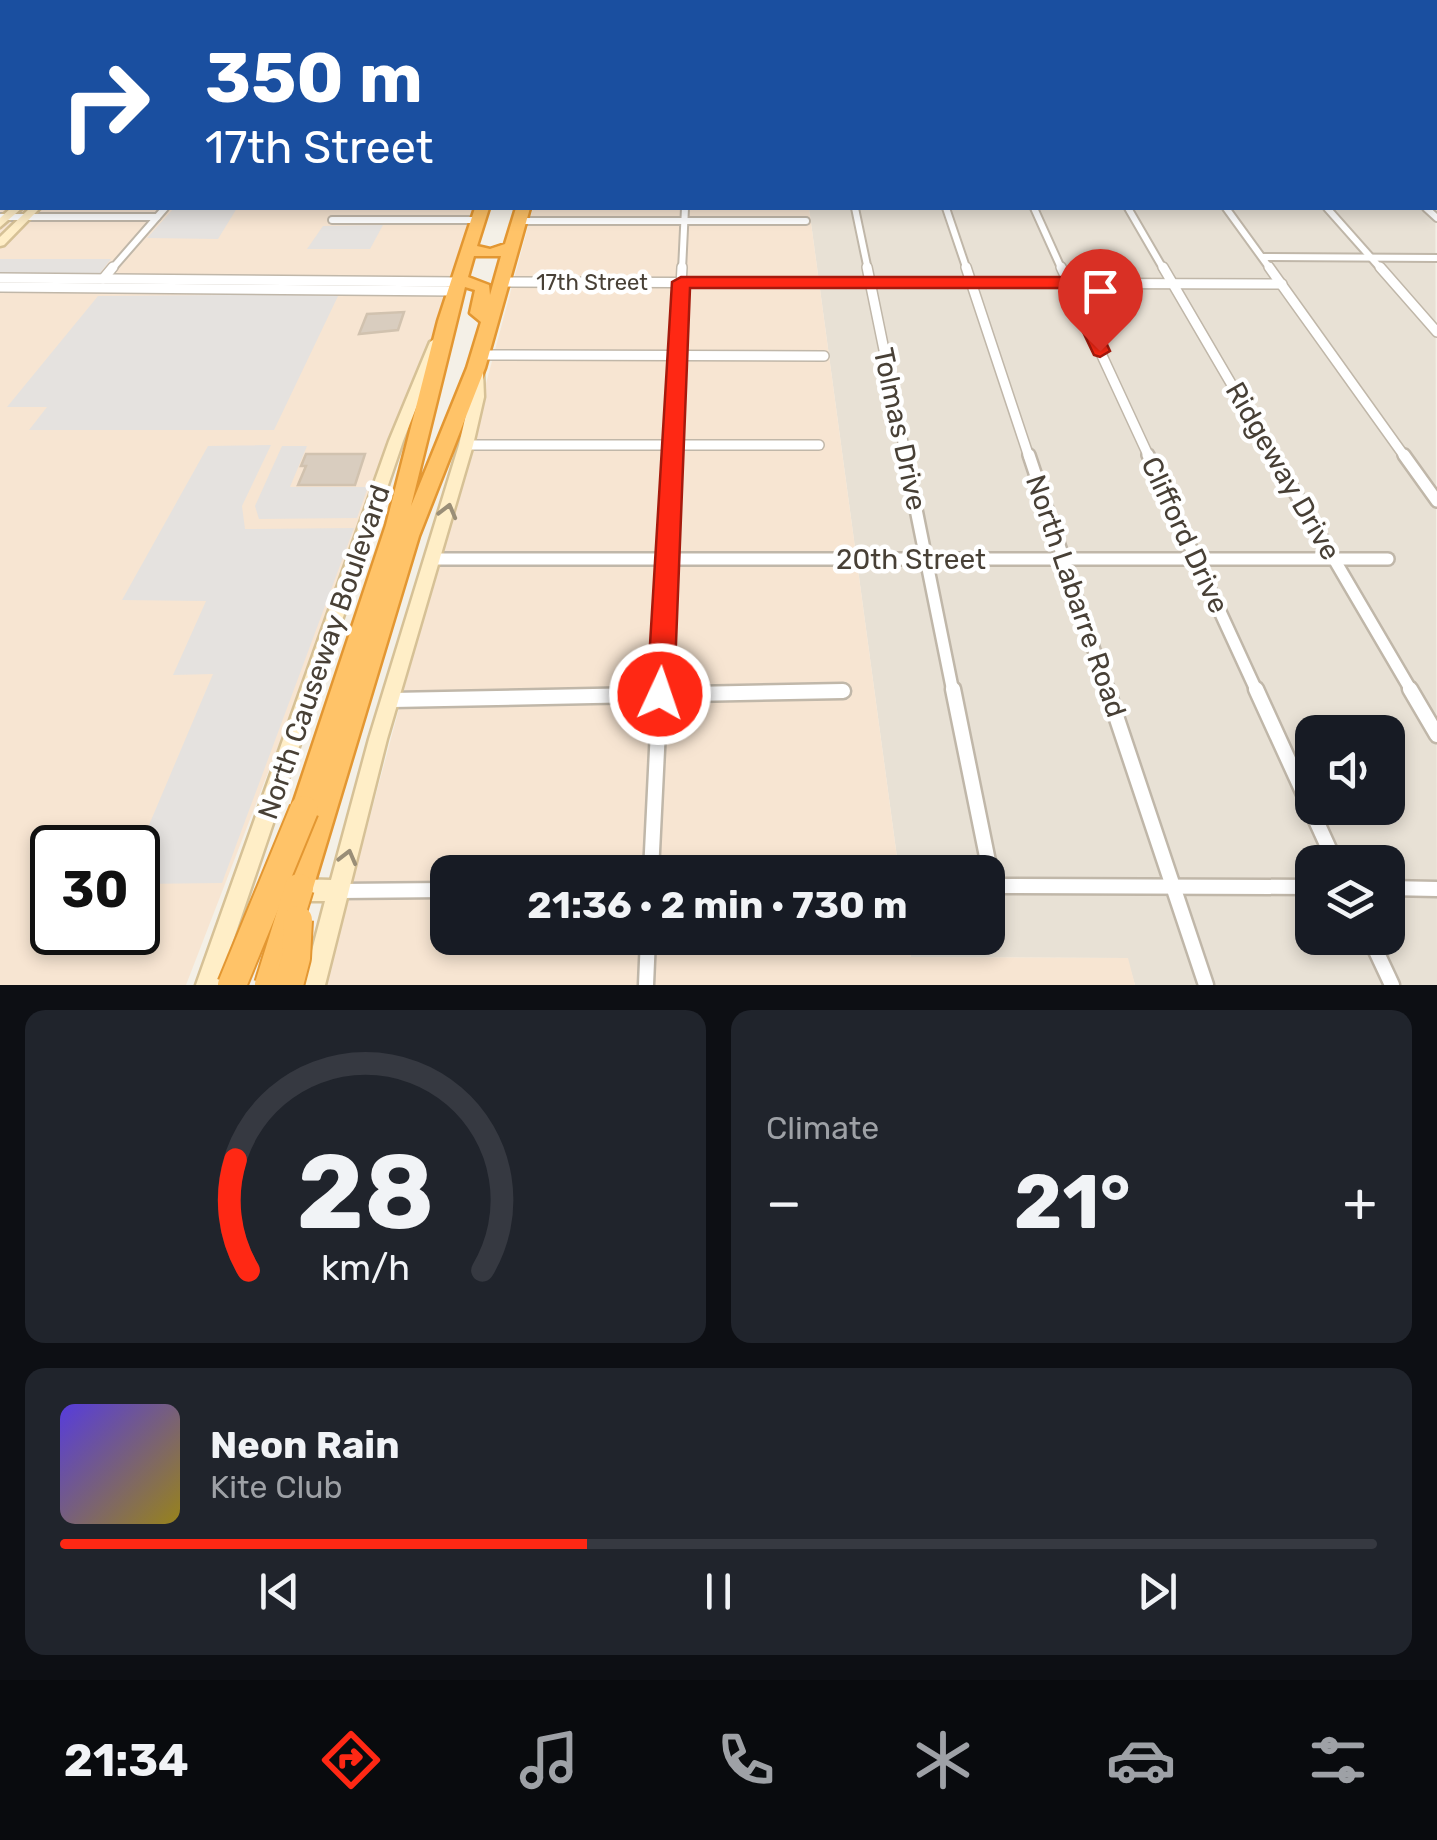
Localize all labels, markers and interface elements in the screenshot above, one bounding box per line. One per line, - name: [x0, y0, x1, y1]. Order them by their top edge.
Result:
- text: 350 m: [205, 37, 423, 120]
- icon: right: [40, 40, 170, 170]
- text: 17th Street: [205, 121, 433, 174]
- pin: [1058, 249, 1143, 352]
- icon: arrive: [1073, 264, 1128, 319]
- street label: 17th Street: [536, 269, 648, 296]
- street label: Tolmas Drive: [867, 345, 933, 513]
- street label: Ridgeway Drive: [1219, 376, 1347, 566]
- street label: Clifford Drive: [1134, 452, 1236, 618]
- street label: North Labarre Road: [1019, 470, 1133, 722]
- street label: North Causeway Boulevard: [251, 481, 397, 823]
- one-way arrow: [436, 503, 457, 520]
- street label: 20th Street: [836, 543, 986, 576]
- position arrow: [608, 642, 712, 746]
- map controls: [1295, 715, 1405, 955]
- button: sound: [1295, 715, 1405, 825]
- speed limit sign: 30: [30, 825, 160, 955]
- button: layers: [1295, 845, 1405, 955]
- one-way arrow: [336, 849, 357, 866]
- text: 21:36 · 2 min · 730 m: [527, 882, 908, 928]
- text: Climate: [766, 1109, 879, 1147]
- text: 28: [296, 1131, 435, 1254]
- text: 21°: [1014, 1158, 1131, 1247]
- text: −: [766, 1170, 802, 1235]
- text: +: [1343, 1170, 1377, 1235]
- text: km/h: [321, 1247, 410, 1289]
- text: Neon Rain: [210, 1422, 400, 1468]
- text: Kite Club: [210, 1468, 343, 1506]
- icon: previous: [252, 1564, 307, 1619]
- icon: pause: [691, 1564, 746, 1619]
- icon: next: [1130, 1564, 1185, 1619]
- icon: directions: [316, 1725, 386, 1795]
- icon: music: [514, 1725, 584, 1795]
- icon: phone: [711, 1725, 781, 1795]
- icon: climate: [908, 1725, 978, 1795]
- icon: car: [1106, 1725, 1176, 1795]
- icon: filters: [1303, 1725, 1373, 1795]
- text: 21:34: [64, 1734, 189, 1787]

